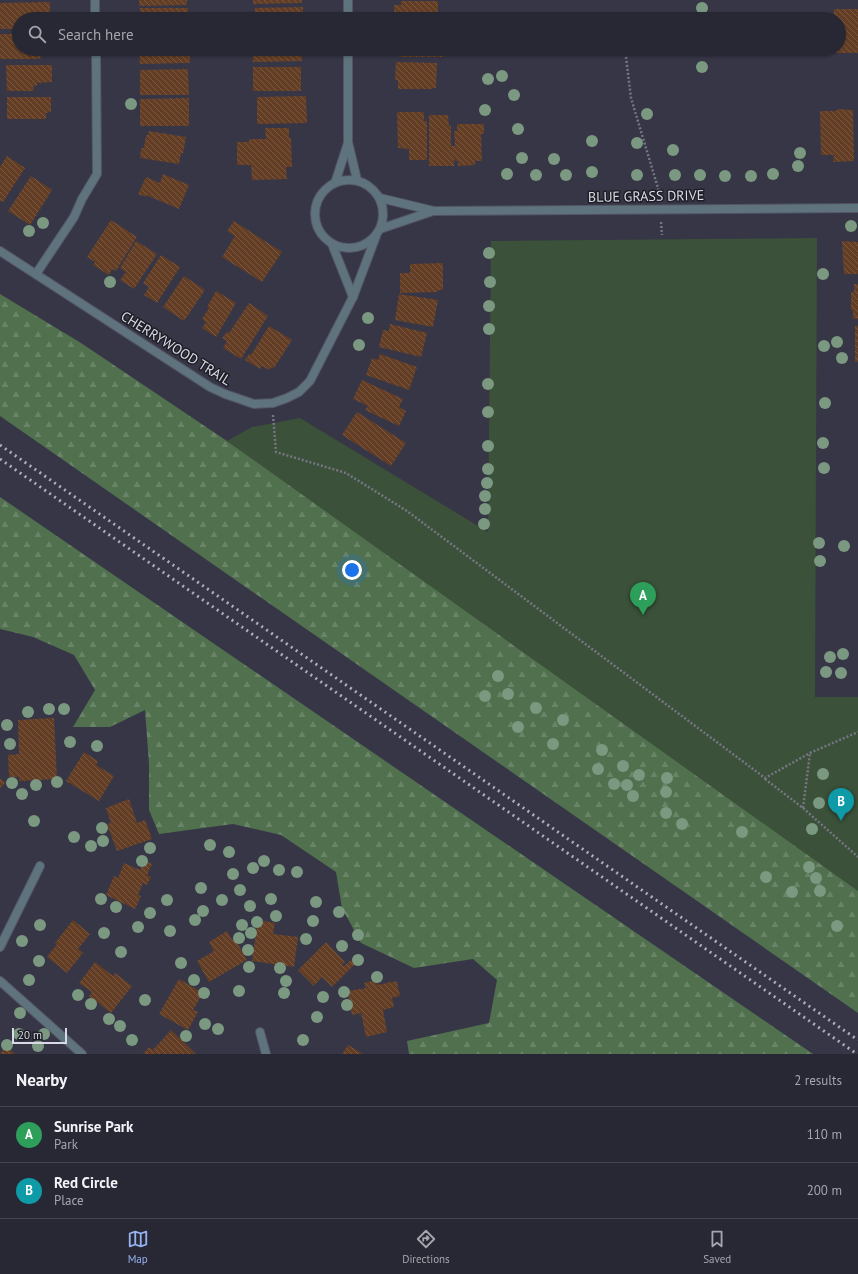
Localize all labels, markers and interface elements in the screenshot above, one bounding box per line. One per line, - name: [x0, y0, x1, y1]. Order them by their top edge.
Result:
- search box: [12, 12, 846, 56]
- icon: search: [26, 23, 48, 45]
- text: Search here: [58, 25, 134, 44]
- street label: BLUE GRASS DRIVE: [588, 186, 704, 206]
- street label: CHERRYWOOD TRAIL: [118, 307, 234, 389]
- your location: [342, 560, 362, 580]
- pin: A: [630, 582, 656, 615]
- pin: B: [828, 788, 854, 821]
- scale bar: [12, 1026, 67, 1045]
- text: 20 m: [18, 1028, 42, 1042]
- text: Nearby: [16, 1069, 67, 1091]
- text: 2 results: [794, 1072, 842, 1089]
- text: Sunrise Park: [54, 1117, 133, 1136]
- text: A: [25, 1126, 33, 1143]
- text: 110 m: [807, 1126, 842, 1143]
- text: Park: [54, 1136, 78, 1153]
- text: Red Circle: [54, 1173, 118, 1192]
- text: B: [25, 1182, 33, 1199]
- text: 200 m: [807, 1182, 842, 1199]
- text: Place: [54, 1192, 84, 1209]
- tab: Map: [127, 1228, 149, 1266]
- tab: Directions: [402, 1228, 450, 1266]
- tab: Saved: [703, 1228, 731, 1266]

